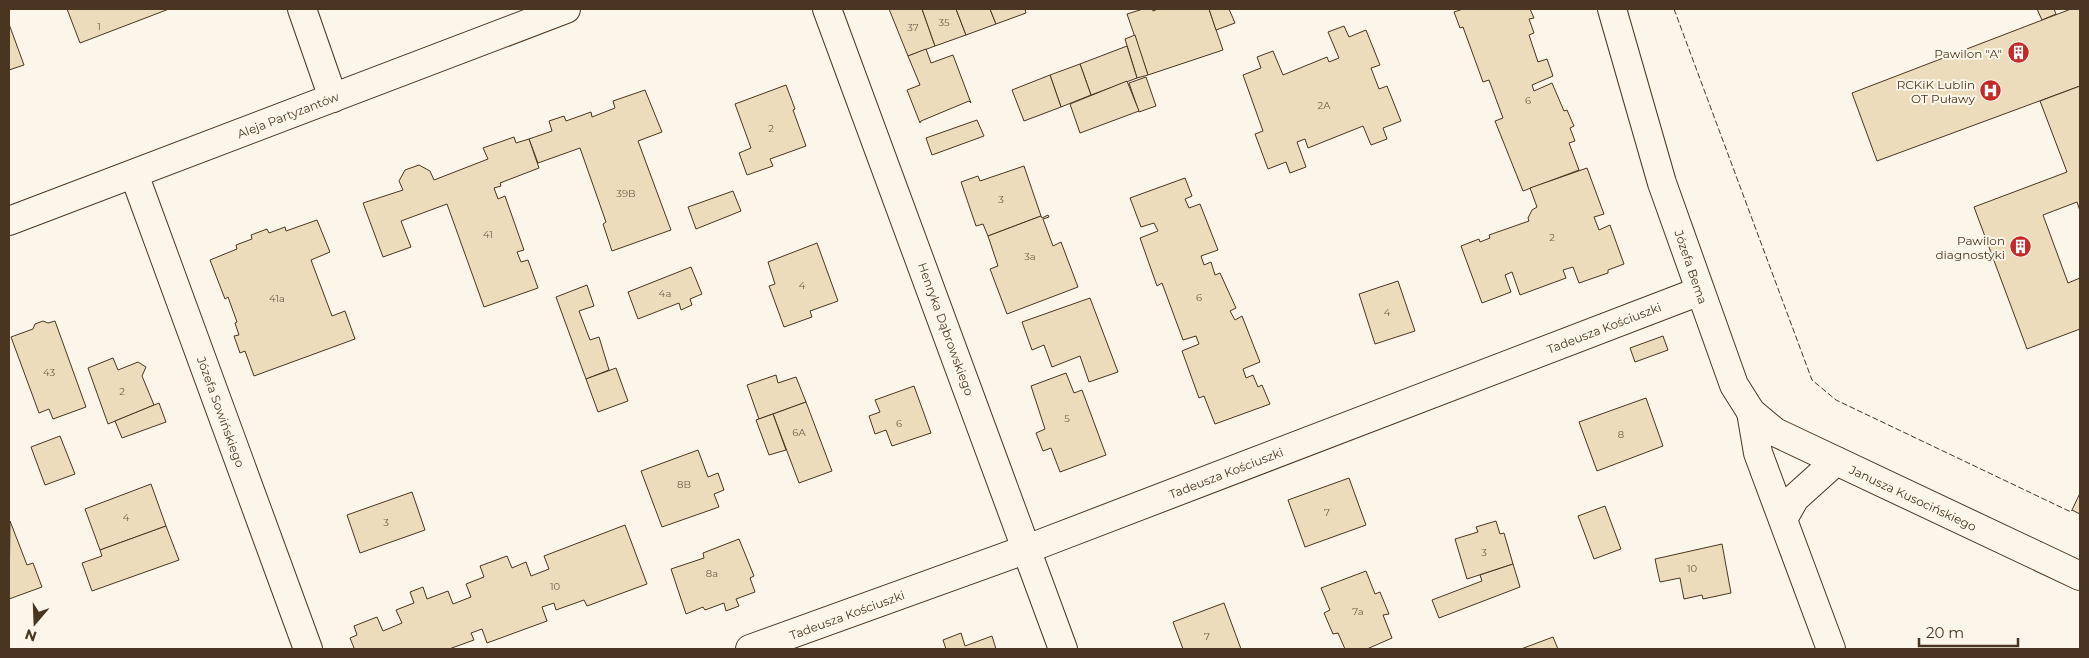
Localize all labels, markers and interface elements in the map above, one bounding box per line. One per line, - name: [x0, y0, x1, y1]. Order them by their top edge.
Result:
- house number: 35: [938, 16, 950, 29]
- house number: 1: [97, 20, 101, 33]
- house number: 37: [907, 21, 919, 34]
- building icon: Pawilon "A": [2006, 41, 2030, 65]
- place label: Pawilon "A": [1934, 46, 2002, 61]
- place label: RCKiK Lublin OT Puławy: [1897, 77, 1975, 106]
- hospital icon: RCKiK Lublin OT Puławy: [1979, 79, 2003, 103]
- street label: Aleja Partyzantów: [235, 89, 341, 141]
- house number: 6: [1525, 94, 1531, 107]
- house number: 2A: [1318, 99, 1331, 112]
- house number: 2: [768, 122, 774, 135]
- house number: 39B: [616, 187, 636, 200]
- house number: 3: [998, 193, 1004, 206]
- street label: Józefa Bema: [1671, 227, 1711, 306]
- house number: 41: [483, 228, 493, 241]
- house number: 2: [1549, 231, 1555, 244]
- place label: Pawilon diagnostyki: [1935, 233, 2005, 262]
- building icon: Pawilon diagnostyki: [2009, 235, 2033, 259]
- house number: 3a: [1024, 250, 1036, 263]
- street label: Henryka Dąbrowskiego: [915, 260, 977, 398]
- house number: 4: [799, 279, 806, 292]
- house number: 4a: [659, 287, 671, 300]
- house number: 6: [1196, 291, 1202, 304]
- house number: 41a: [269, 292, 285, 305]
- street label: Tadeusza Kościuszki: [1545, 299, 1663, 357]
- house number: 4: [1384, 306, 1391, 319]
- street label: Józefa Sowińskiego: [194, 354, 248, 469]
- house number: 43: [43, 366, 55, 379]
- house number: 2: [119, 385, 125, 398]
- house number: 5: [1064, 412, 1070, 425]
- house number: 6: [896, 417, 902, 430]
- house number: 6A: [792, 426, 806, 439]
- house number: 8: [1618, 428, 1624, 441]
- street label: Tadeusza Kościuszki: [1167, 444, 1285, 502]
- street label: Janusza Kusocińskiego: [1846, 462, 1979, 534]
- house number: 8B: [677, 478, 691, 491]
- house number: 7: [1324, 506, 1330, 519]
- house number: 4: [123, 511, 130, 524]
- house number: 3: [383, 516, 389, 529]
- house number: 3: [1481, 546, 1487, 559]
- house number: 10: [1687, 562, 1697, 575]
- house number: 8a: [706, 567, 718, 580]
- house number: 10: [550, 580, 560, 593]
- street label: Tadeusza Kościuszki: [787, 587, 907, 643]
- north arrow: [10, 598, 60, 648]
- house number: 7a: [1352, 605, 1364, 618]
- scale bar: [1919, 616, 2018, 648]
- text: 20 m: [1926, 623, 1964, 642]
- text: N: [22, 625, 39, 646]
- house number: 7: [1204, 630, 1210, 643]

